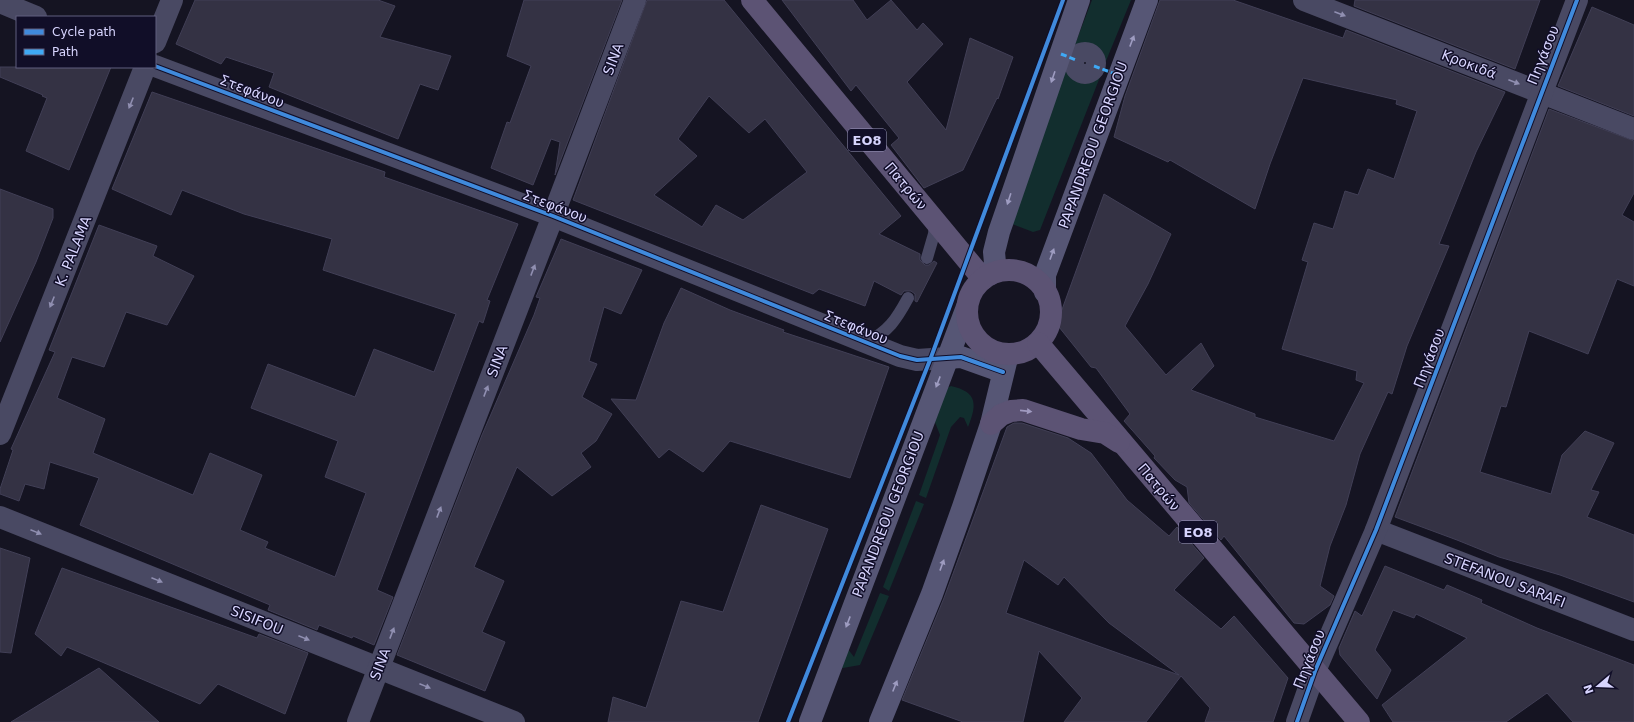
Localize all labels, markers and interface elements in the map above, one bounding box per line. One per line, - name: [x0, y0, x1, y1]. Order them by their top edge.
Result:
- one-way arrow: [1335, 12, 1347, 18]
- legend: [16, 16, 156, 68]
- street label: Πηγάσου: [1524, 23, 1562, 87]
- text: Cycle path: [52, 25, 116, 39]
- one-way arrow: [1129, 34, 1135, 46]
- street label: SINA: [600, 40, 627, 77]
- text: Path: [52, 45, 78, 59]
- street label: Κροκιδά: [1439, 46, 1499, 82]
- street label: PAPANDREOU GEORGIOU: [1055, 59, 1131, 231]
- street label: Στεφάνου: [217, 71, 287, 111]
- one-way arrow: [1049, 71, 1055, 83]
- one-way arrow: [1508, 79, 1520, 85]
- one-way arrow: [127, 98, 133, 110]
- road number: ΕΟ8: [848, 129, 886, 151]
- street label: Πατρών: [882, 159, 930, 213]
- street label: Στεφάνου: [520, 186, 590, 226]
- one-way arrow: [1006, 193, 1012, 205]
- street label: K. PALAMA: [52, 213, 95, 289]
- one-way arrow: [1050, 248, 1056, 260]
- one-way arrow: [530, 263, 536, 275]
- one-way arrow: [49, 297, 55, 309]
- street label: Στεφάνου: [822, 307, 890, 347]
- street label: Πηγάσου: [1410, 326, 1448, 390]
- street label: SINA: [484, 342, 511, 379]
- one-way arrow: [935, 377, 941, 389]
- one-way arrow: [483, 384, 489, 396]
- one-way arrow: [1019, 408, 1032, 414]
- street label: PAPANDREOU GEORGIOU: [849, 429, 927, 599]
- street label: Πατρών: [1135, 460, 1183, 514]
- one-way arrow: [436, 506, 442, 518]
- road number: ΕΟ8: [1179, 521, 1217, 543]
- one-way arrow: [31, 529, 43, 535]
- street label: STEFANOU SARAFI: [1442, 550, 1568, 610]
- one-way arrow: [940, 558, 946, 570]
- one-way arrow: [151, 577, 163, 583]
- street label: SISIFOU: [228, 602, 286, 638]
- one-way arrow: [844, 616, 850, 628]
- street label: Πηγάσου: [1290, 627, 1328, 691]
- one-way arrow: [389, 628, 395, 639]
- one-way arrow: [298, 636, 310, 642]
- street label: SINA: [367, 645, 394, 682]
- north arrow: [1578, 666, 1618, 706]
- one-way arrow: [892, 679, 898, 691]
- text: N: [1581, 683, 1597, 696]
- one-way arrow: [419, 684, 431, 690]

